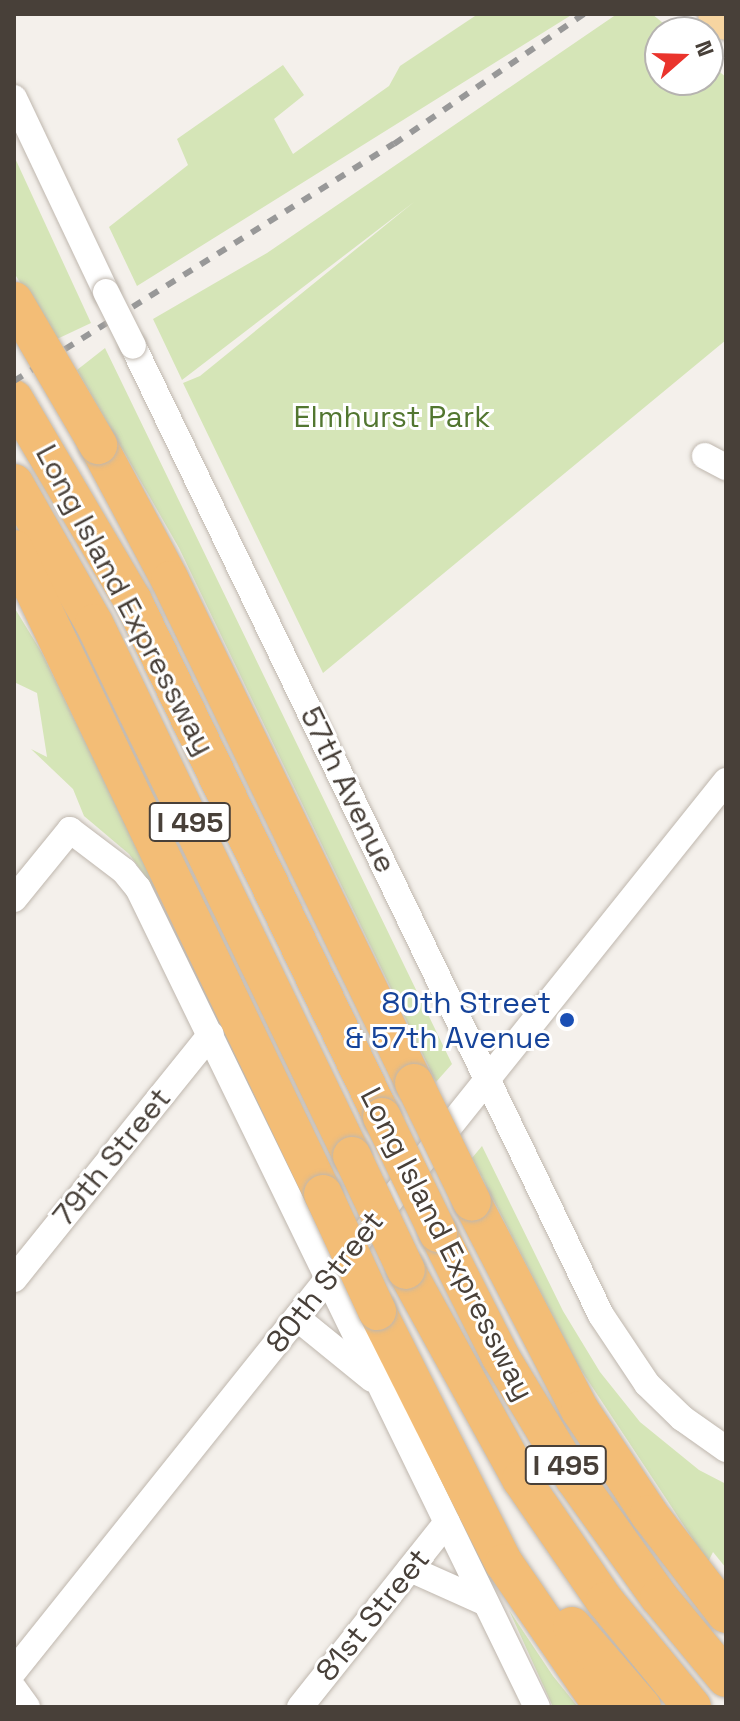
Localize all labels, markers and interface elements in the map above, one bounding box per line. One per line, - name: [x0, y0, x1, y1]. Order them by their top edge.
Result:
- north arrow: [644, 16, 724, 96]
- text: N: [689, 37, 720, 60]
- park label: Elmhurst Park: [294, 399, 490, 435]
- street label: Long Island Expressway: [28, 439, 222, 761]
- street label: 57th Avenue: [292, 701, 404, 879]
- road number: I 495: [148, 798, 232, 846]
- place label: 80th Street & 57th Avenue: [345, 985, 551, 1056]
- marker: 80th Street & 57th Avenue: [558, 1011, 576, 1029]
- street label: 79th Street: [46, 1081, 178, 1233]
- street label: Long Island Expressway: [352, 1082, 542, 1406]
- street label: 80th Street: [259, 1204, 391, 1360]
- road number: I 495: [524, 1441, 608, 1489]
- street label: 81st Street: [309, 1542, 437, 1688]

